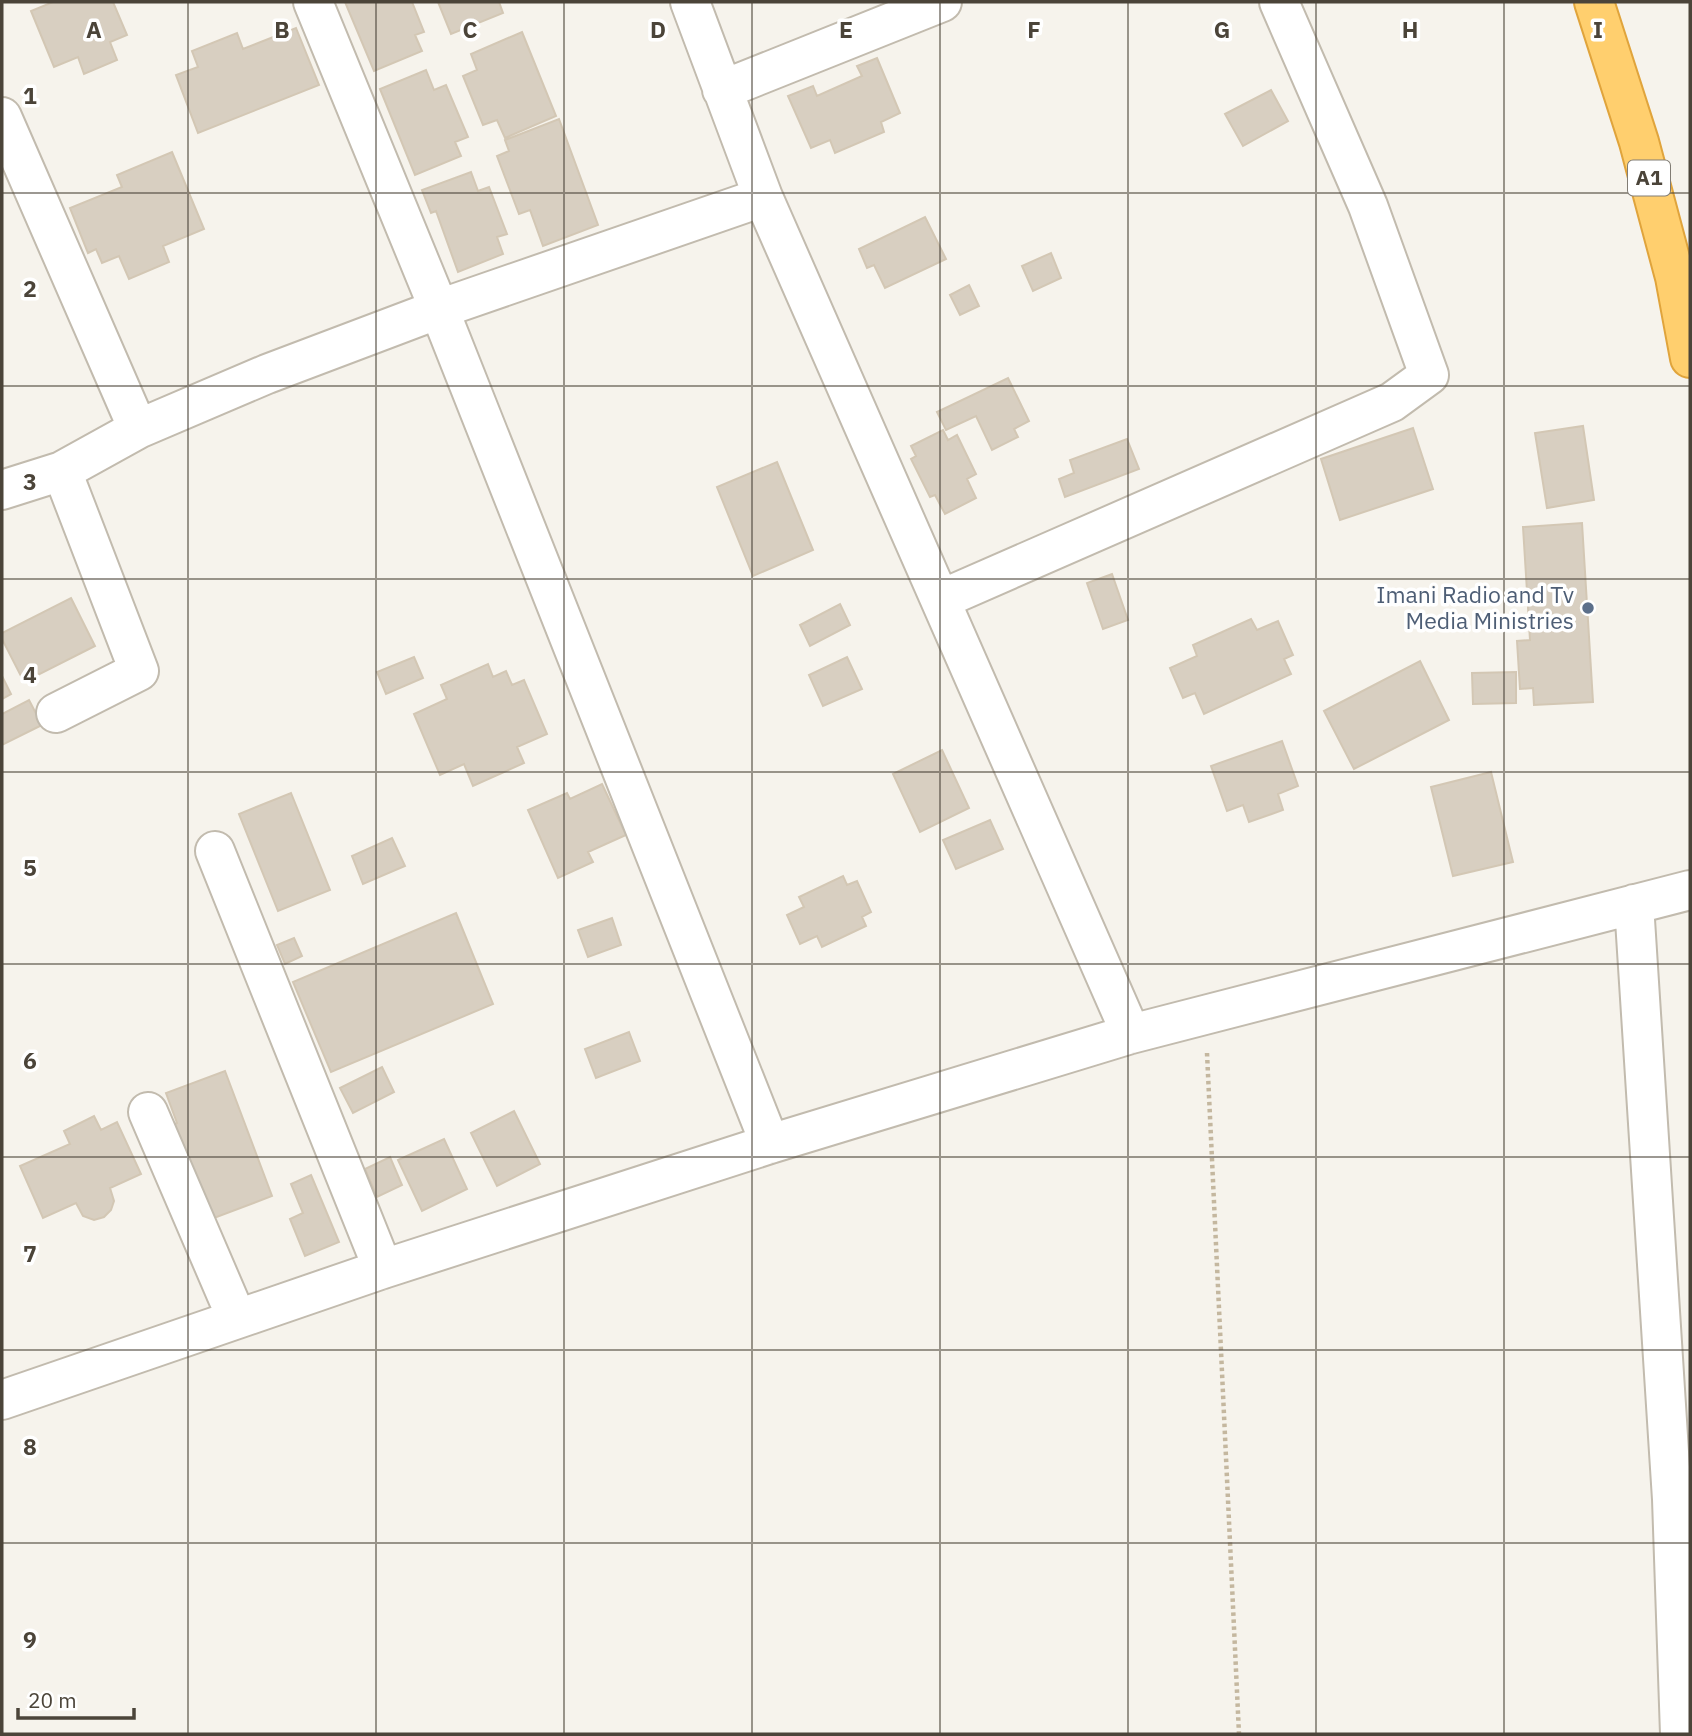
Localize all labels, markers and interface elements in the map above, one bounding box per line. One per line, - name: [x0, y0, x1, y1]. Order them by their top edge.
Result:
- text: A: [86, 14, 102, 44]
- text: B: [274, 14, 290, 44]
- text: C: [463, 14, 478, 44]
- text: D: [650, 14, 666, 44]
- text: E: [839, 14, 853, 44]
- text: F: [1027, 14, 1041, 44]
- text: G: [1214, 14, 1230, 44]
- text: H: [1402, 14, 1418, 44]
- text: I: [1593, 14, 1603, 44]
- text: 1: [23, 80, 37, 110]
- road number: A1: [1628, 160, 1670, 196]
- text: 2: [23, 273, 37, 303]
- text: 3: [23, 466, 37, 496]
- place label: Imani Radio and Tv Media Ministries: [1376, 579, 1574, 635]
- marker: Imani Radio and Tv Media Ministries: [1580, 600, 1596, 616]
- text: 4: [23, 659, 37, 689]
- text: 5: [23, 852, 37, 882]
- text: 6: [23, 1045, 37, 1075]
- text: 7: [23, 1238, 37, 1268]
- text: 8: [23, 1431, 37, 1461]
- text: 9: [23, 1624, 37, 1654]
- scale bar: [18, 1676, 133, 1720]
- text: 20 m: [28, 1686, 77, 1714]

